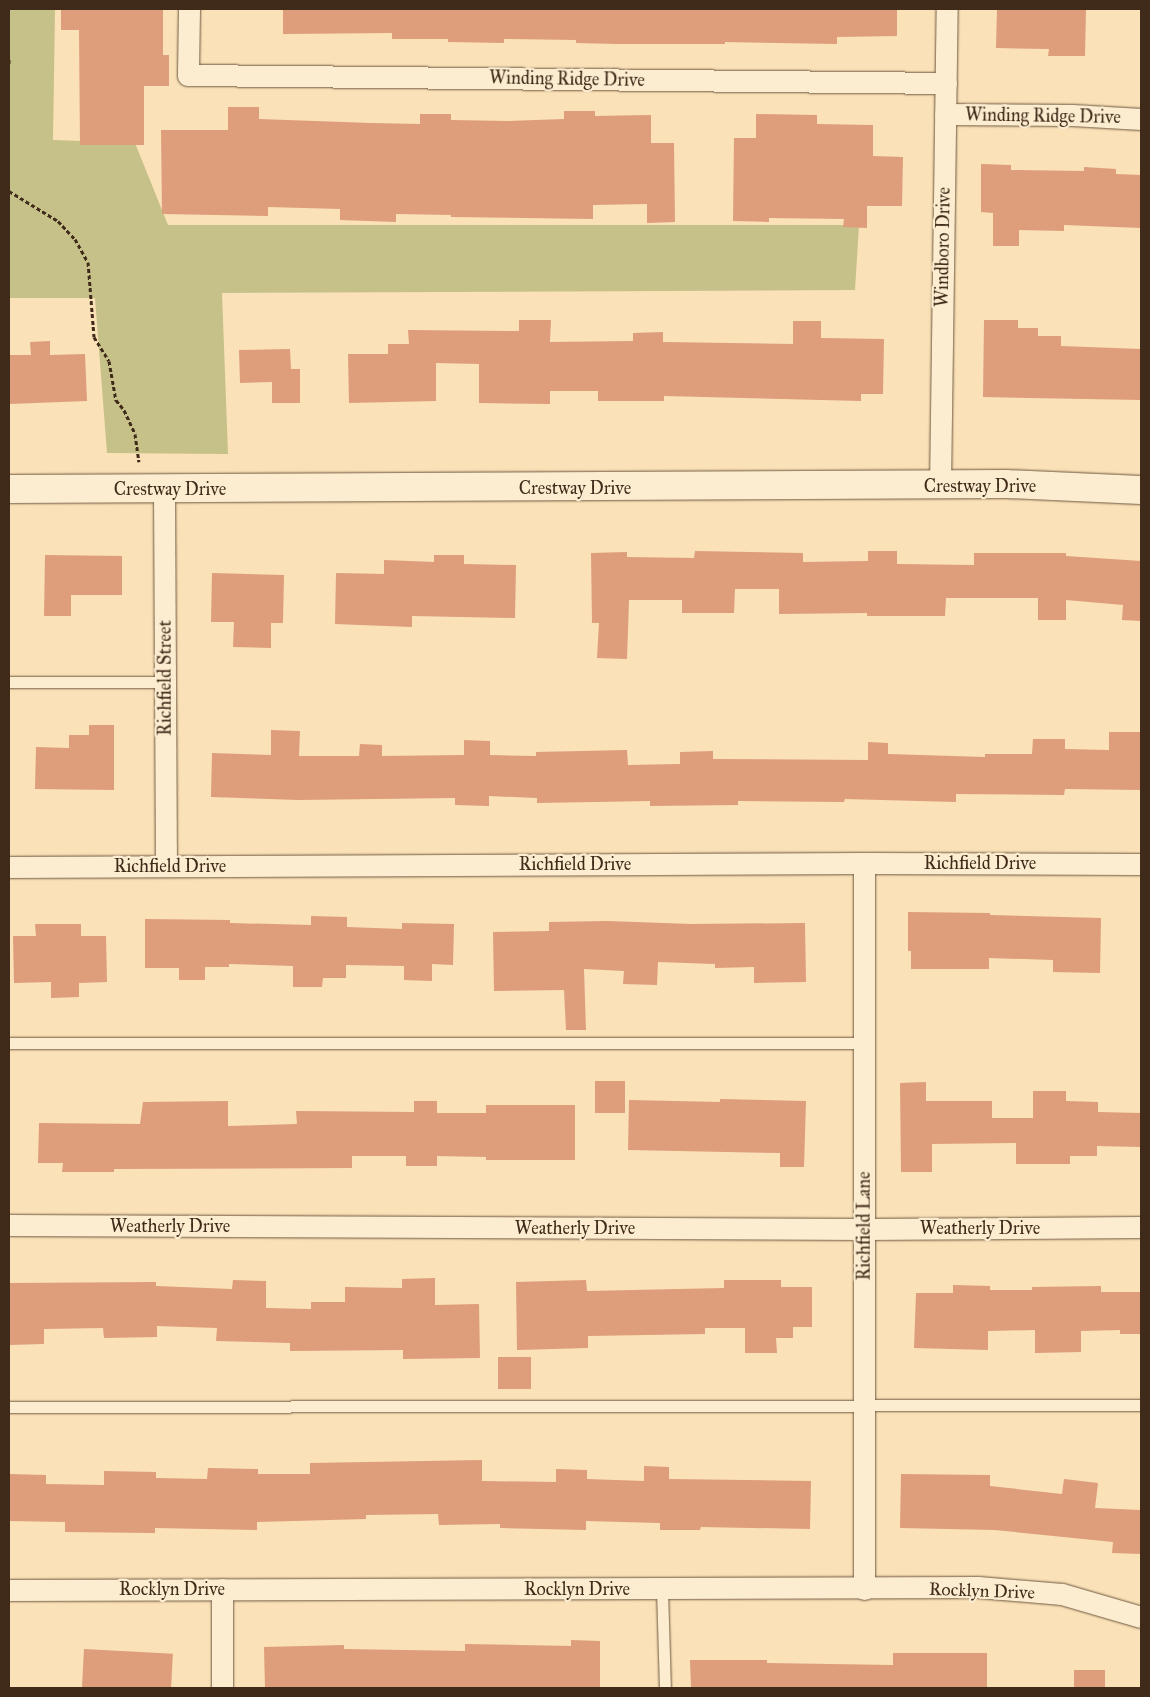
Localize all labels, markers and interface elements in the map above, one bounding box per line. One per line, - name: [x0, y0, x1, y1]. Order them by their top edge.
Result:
- street label: Winding Ridge Drive: [489, 67, 645, 91]
- street label: Winding Ridge Drive: [965, 104, 1121, 128]
- street label: Windboro Drive: [931, 187, 955, 307]
- street label: Crestway Drive: [924, 475, 1036, 497]
- street label: Crestway Drive: [519, 477, 631, 499]
- street label: Crestway Drive: [114, 478, 226, 500]
- street label: Richfield Street: [154, 620, 176, 736]
- street label: Richfield Drive: [924, 852, 1036, 874]
- street label: Richfield Drive: [519, 853, 631, 875]
- street label: Richfield Drive: [114, 855, 226, 877]
- street label: Richfield Lane: [853, 1172, 875, 1280]
- street label: Weatherly Drive: [110, 1215, 230, 1237]
- street label: Weatherly Drive: [515, 1217, 635, 1239]
- street label: Weatherly Drive: [920, 1217, 1040, 1239]
- street label: Rocklyn Drive: [119, 1578, 225, 1600]
- street label: Rocklyn Drive: [524, 1578, 630, 1600]
- street label: Rocklyn Drive: [929, 1578, 1035, 1604]

